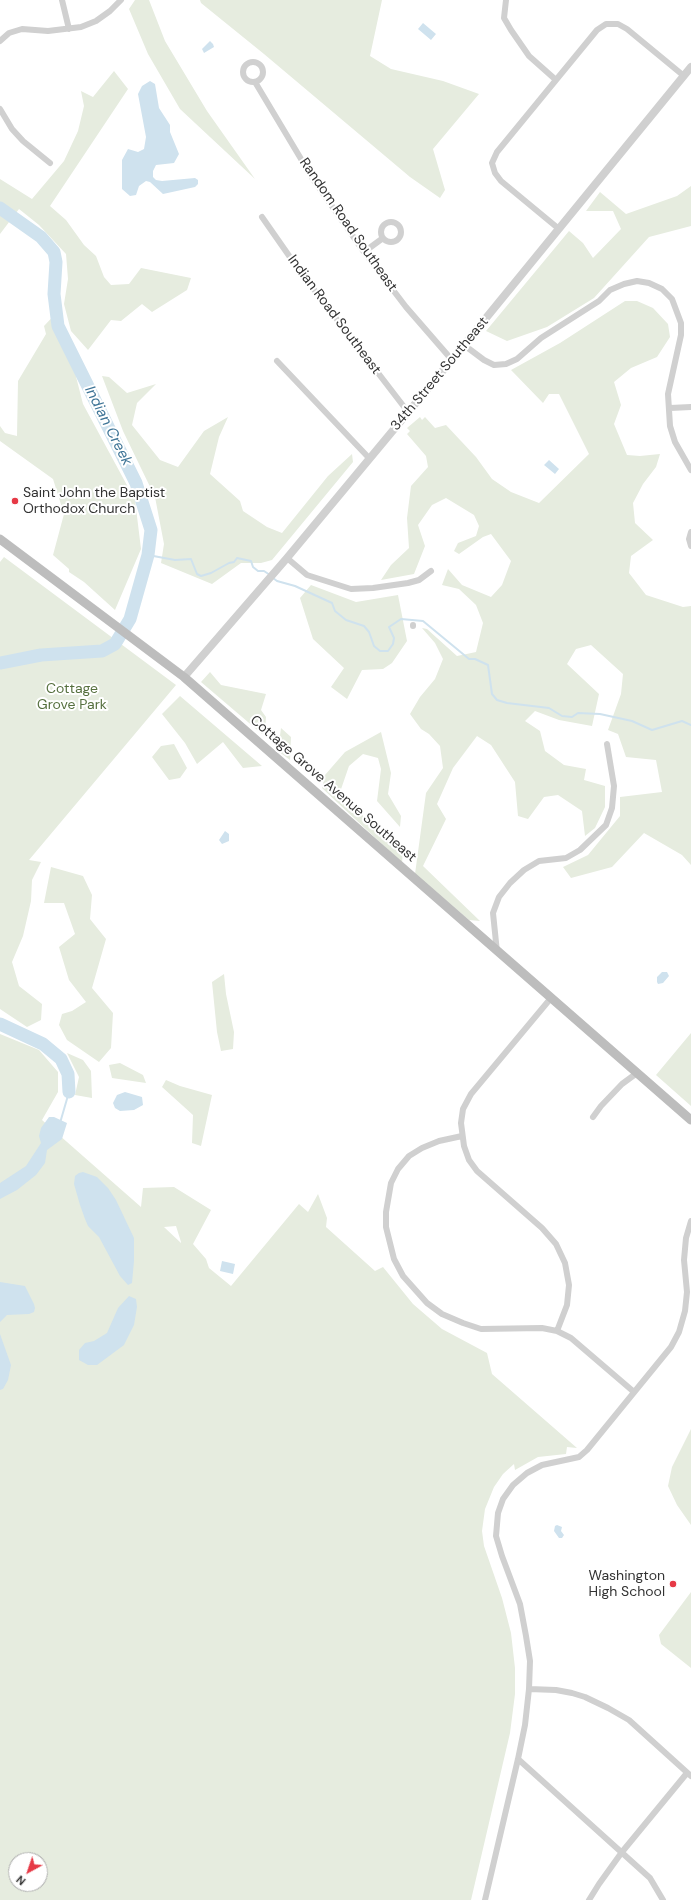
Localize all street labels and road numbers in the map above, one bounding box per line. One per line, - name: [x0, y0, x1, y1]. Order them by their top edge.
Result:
- street label: Random Road Southeast: [295, 155, 401, 295]
- street label: Indian Road Southeast: [284, 252, 384, 378]
- street label: 34th Street Southeast: [388, 314, 492, 434]
- street label: Cottage Grove Avenue Southeast: [246, 712, 420, 866]

